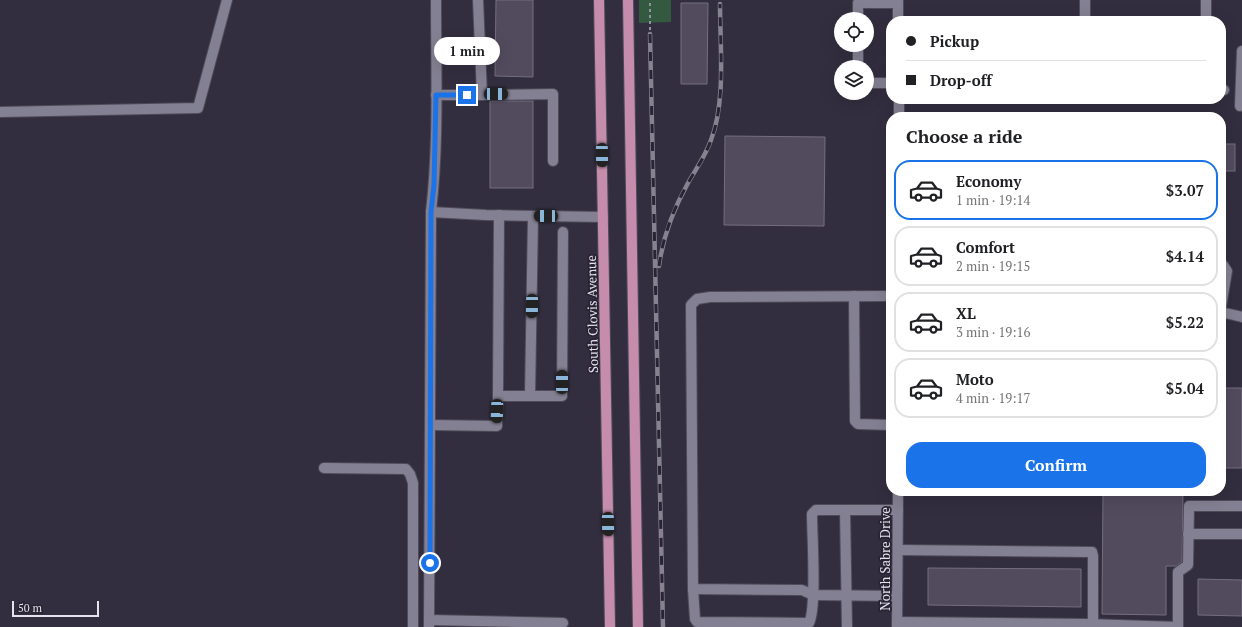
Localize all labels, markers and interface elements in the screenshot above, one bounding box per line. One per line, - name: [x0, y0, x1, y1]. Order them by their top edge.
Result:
- map controls: [834, 12, 874, 100]
- button: locate: [834, 12, 874, 52]
- text: Pickup: [930, 31, 979, 51]
- callout: 1 min: [434, 37, 500, 65]
- text: 1 min: [449, 42, 485, 60]
- button: layers: [834, 60, 874, 100]
- text: Drop-off: [930, 70, 992, 90]
- route end: [458, 86, 476, 104]
- car: [484, 88, 508, 100]
- text: Choose a ride: [906, 124, 1022, 148]
- car: [596, 143, 608, 167]
- text: Economy: [956, 171, 1021, 191]
- icon: car: [908, 172, 944, 208]
- text: $3.07: [1166, 180, 1204, 200]
- text: 1 min · 19:14: [956, 191, 1030, 209]
- car: [534, 210, 558, 222]
- text: Comfort: [956, 237, 1015, 257]
- icon: car: [908, 238, 944, 274]
- text: $4.14: [1166, 246, 1204, 266]
- street label: South Clovis Avenue: [582, 255, 602, 373]
- text: 2 min · 19:15: [956, 257, 1030, 275]
- car: [526, 294, 538, 318]
- text: XL: [956, 303, 976, 323]
- icon: car: [908, 304, 944, 340]
- text: $5.22: [1166, 312, 1204, 332]
- text: 3 min · 19:16: [956, 323, 1030, 341]
- text: Moto: [956, 369, 994, 389]
- car: [556, 370, 568, 394]
- icon: car: [908, 370, 944, 406]
- text: $5.04: [1166, 378, 1204, 398]
- text: 4 min · 19:17: [956, 389, 1030, 407]
- car: [491, 399, 503, 423]
- button: Confirm: [906, 442, 1206, 488]
- street label: North Sabre Drive: [876, 507, 894, 611]
- car: [602, 512, 614, 536]
- route start: [421, 554, 439, 572]
- scale bar: [12, 599, 99, 618]
- text: 50 m: [18, 601, 42, 615]

